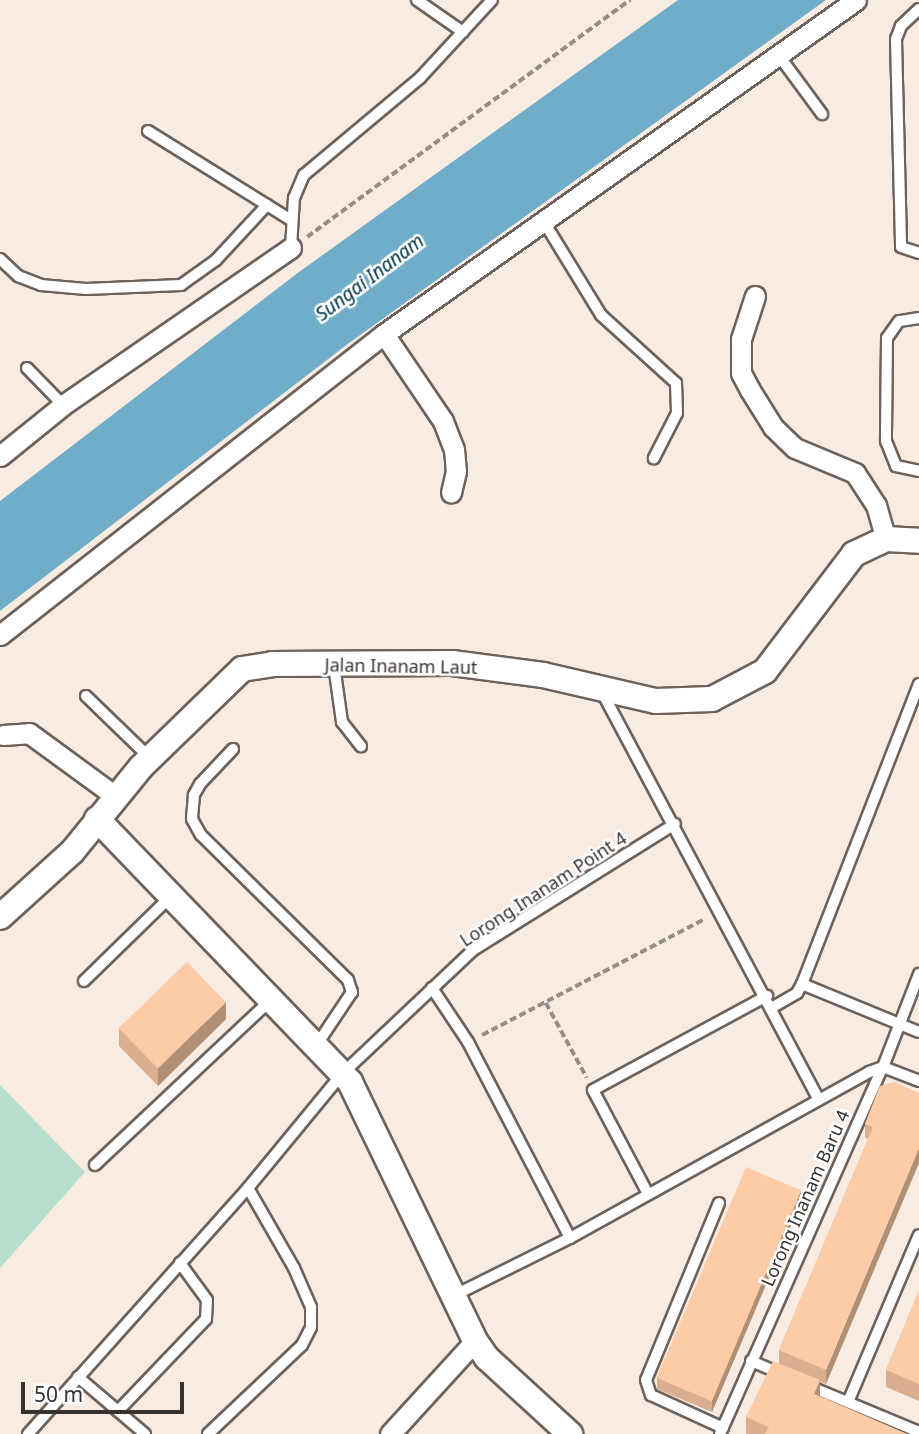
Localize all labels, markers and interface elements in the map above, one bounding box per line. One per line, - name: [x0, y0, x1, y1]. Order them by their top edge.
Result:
- water label: Sungai Inanam: [311, 230, 429, 326]
- street label: Jalan Inanam Laut: [324, 654, 478, 678]
- street label: Lorong Inanam Point 4: [456, 827, 630, 951]
- street label: Lorong Inanam Baru 4: [756, 1107, 854, 1289]
- scale bar: [24, 1368, 187, 1412]
- text: 50 m: [34, 1380, 83, 1408]

